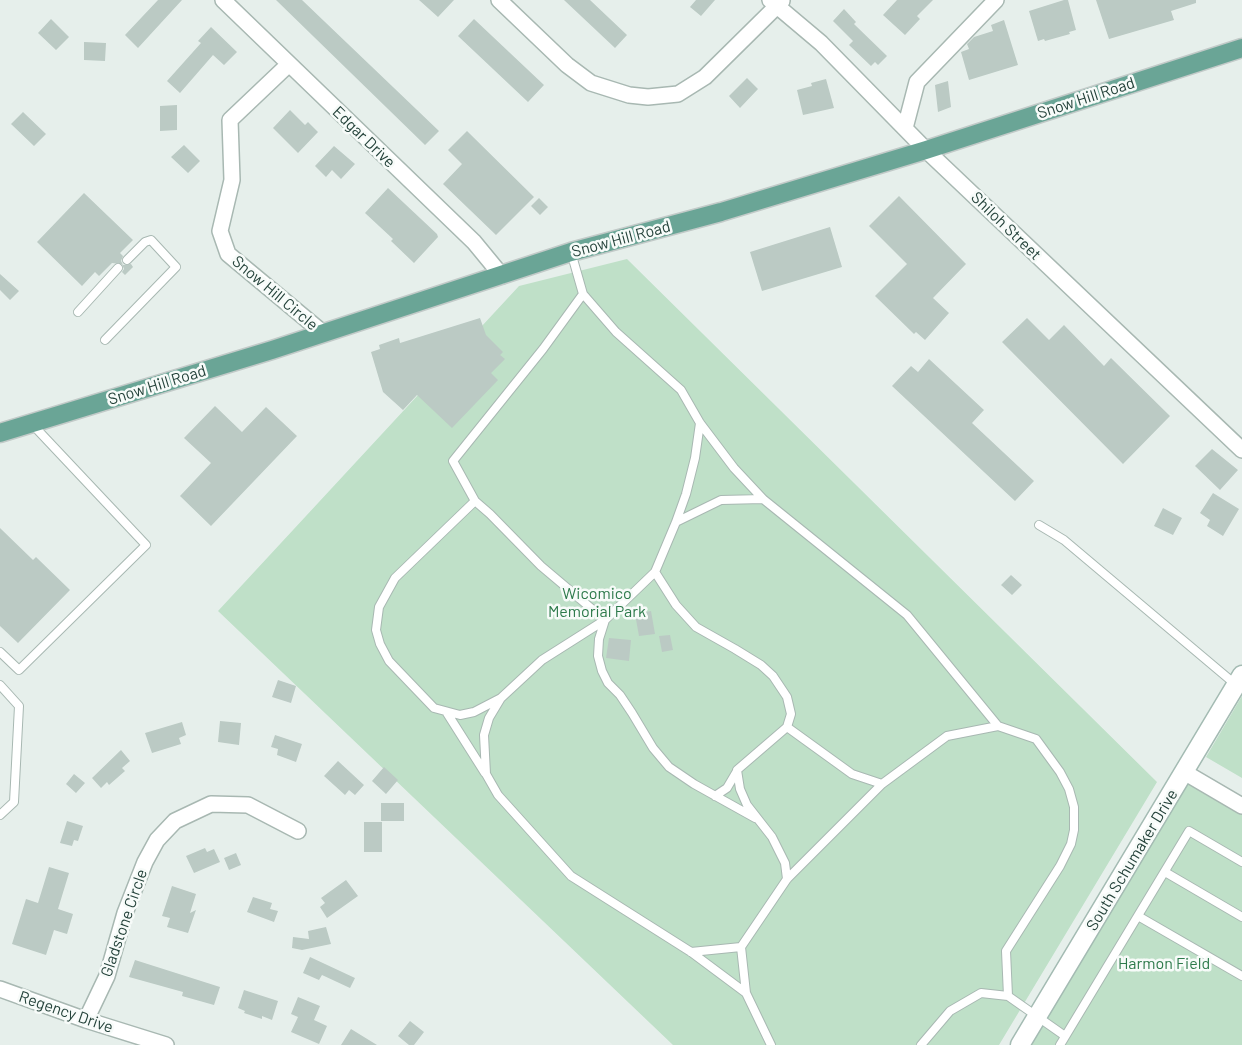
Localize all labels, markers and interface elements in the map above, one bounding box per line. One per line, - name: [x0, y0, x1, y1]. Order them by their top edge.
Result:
- street label: Snow Hill Road: [1035, 73, 1137, 123]
- street label: Edgar Drive: [329, 102, 399, 172]
- street label: Shiloh Street: [967, 188, 1045, 264]
- street label: Snow Hill Road: [570, 217, 672, 261]
- street label: Snow Hill Circle: [228, 252, 322, 334]
- street label: Snow Hill Road: [106, 361, 208, 409]
- park label: Wicomico Memorial Park: [548, 584, 646, 622]
- street label: South Schumaker Drive: [1082, 786, 1182, 934]
- street label: Gladstone Circle: [97, 867, 151, 979]
- park label: Harmon Field: [1118, 954, 1210, 974]
- street label: Regency Drive: [16, 987, 116, 1037]

